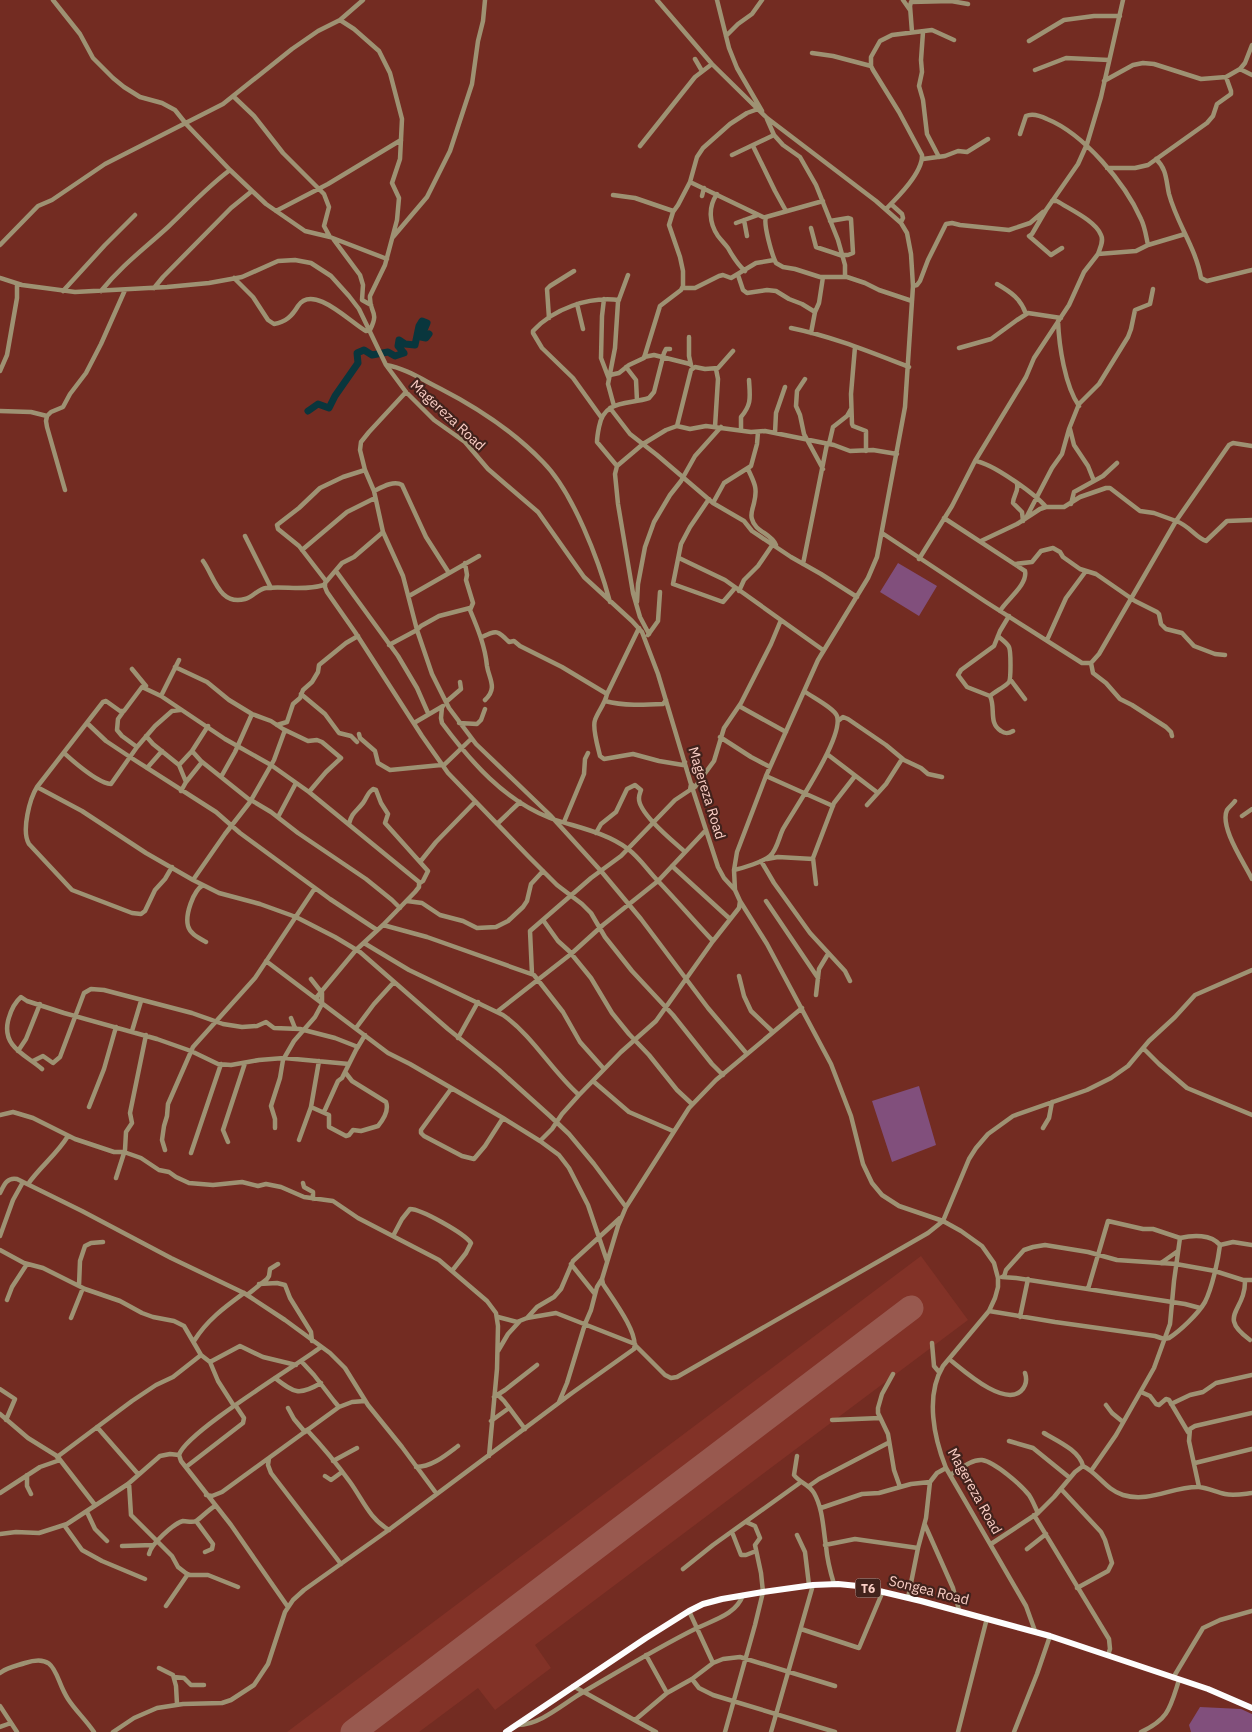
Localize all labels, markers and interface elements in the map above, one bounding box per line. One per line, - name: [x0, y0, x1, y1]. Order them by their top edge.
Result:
- street label: Magereza Road: [407, 376, 489, 454]
- street label: Magereza Road: [684, 744, 730, 842]
- street label: Magereza Road: [944, 1445, 1006, 1537]
- street label: Songea Road: [887, 1571, 971, 1609]
- road number: T6: [856, 1579, 880, 1598]

